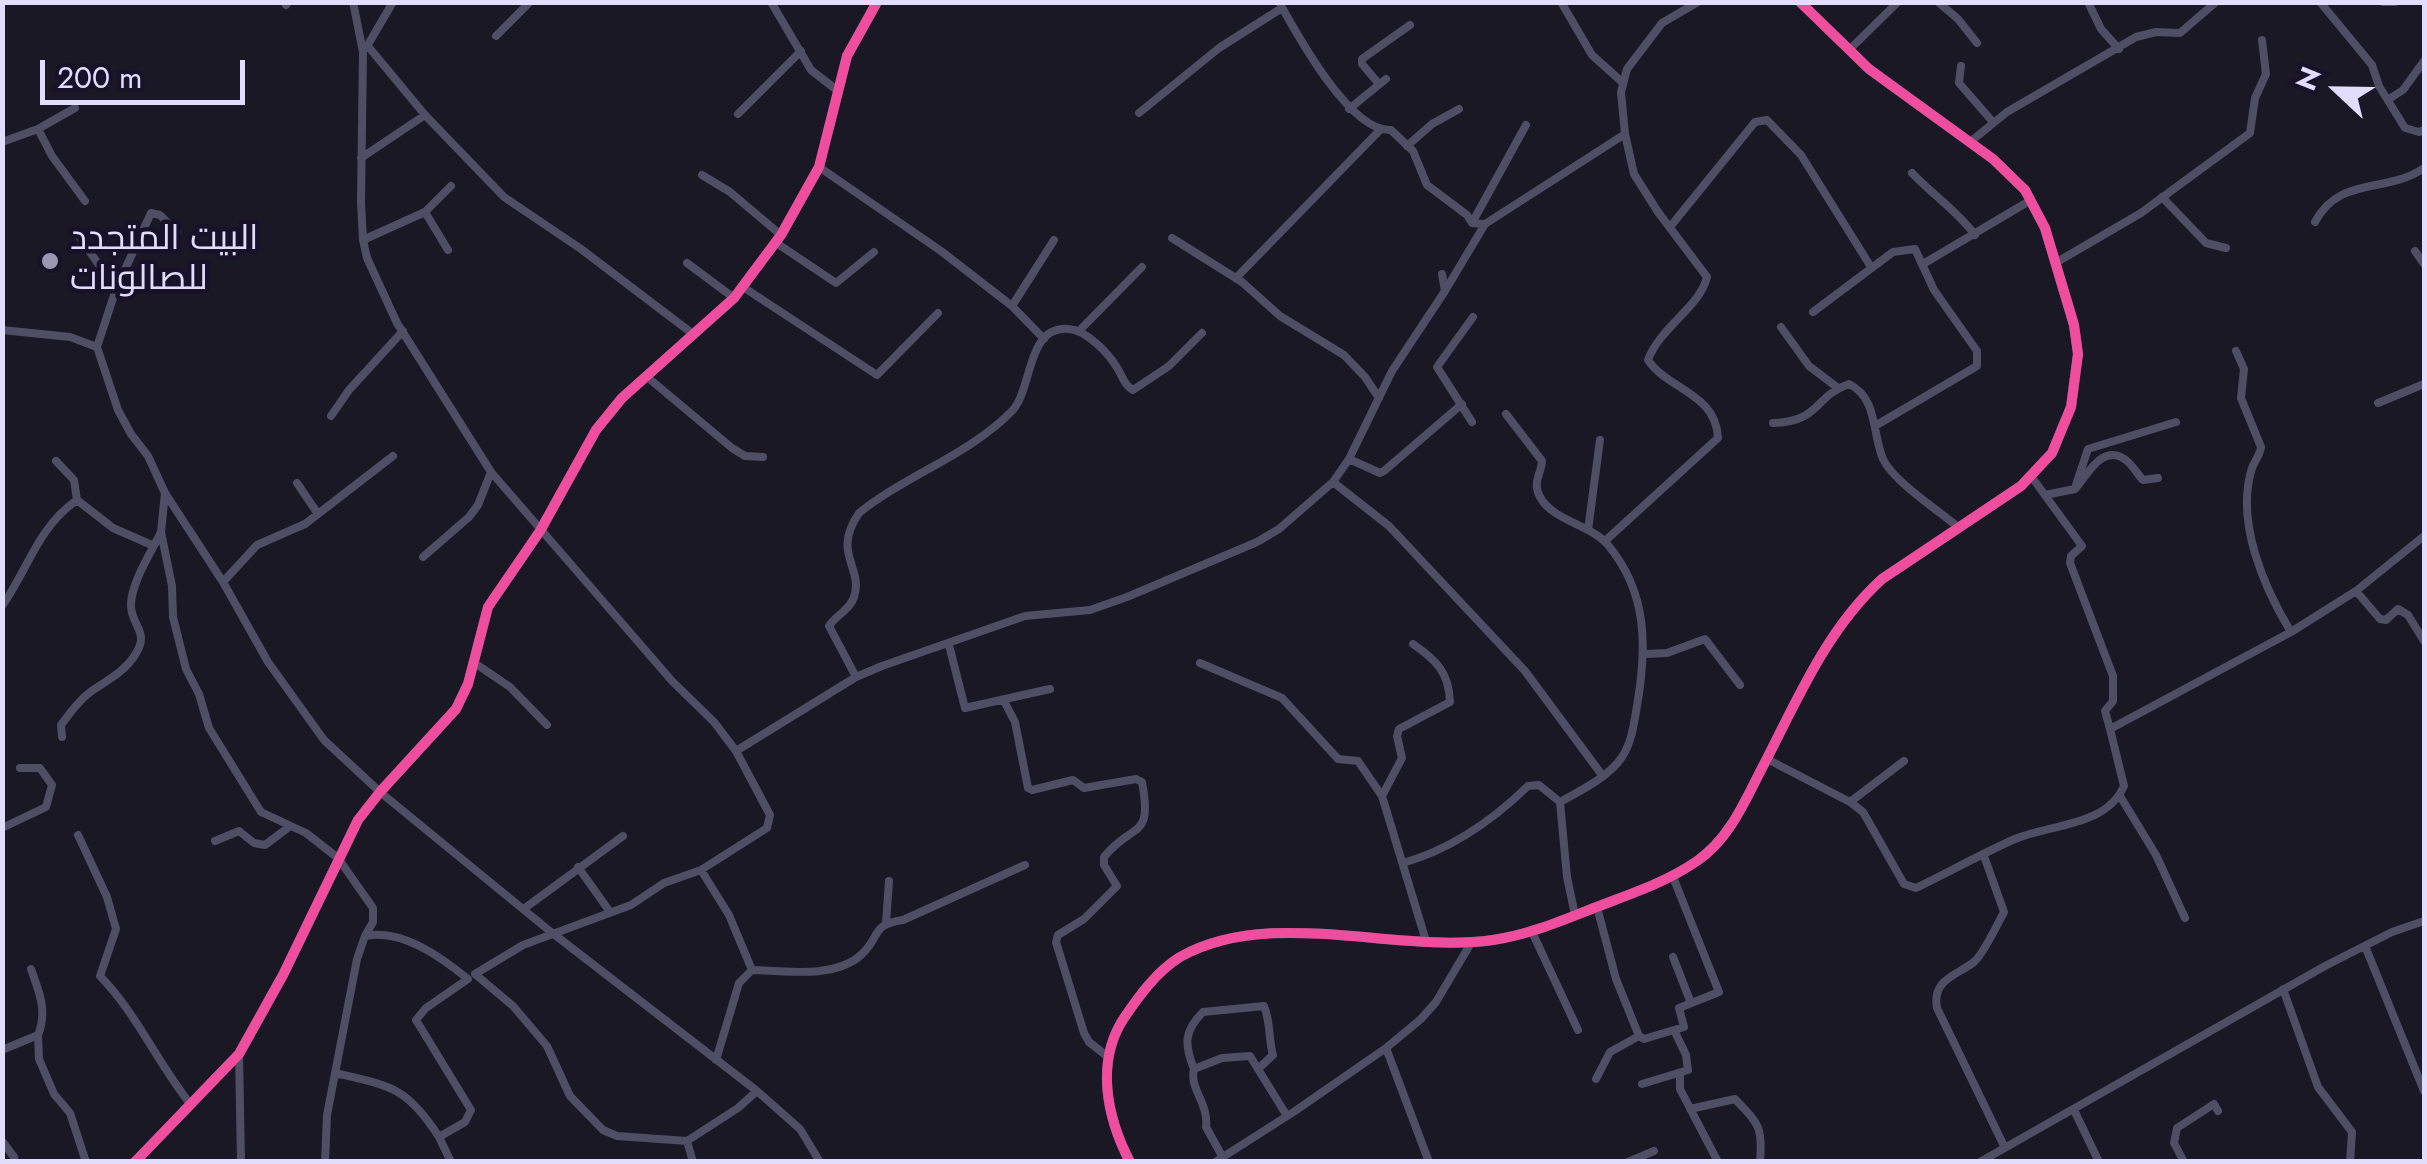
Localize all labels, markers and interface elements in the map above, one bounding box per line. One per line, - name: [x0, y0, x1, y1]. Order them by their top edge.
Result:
- scale bar: [45, 40, 250, 102]
- north arrow: [2287, 40, 2387, 140]
- text: 200 m: [57, 56, 142, 99]
- text: N: [2286, 61, 2332, 97]
- place label: البيت المتجدد للصالونات: [70, 220, 258, 302]
- marker: البيت المتجدد للصالونات: [39, 250, 61, 272]

